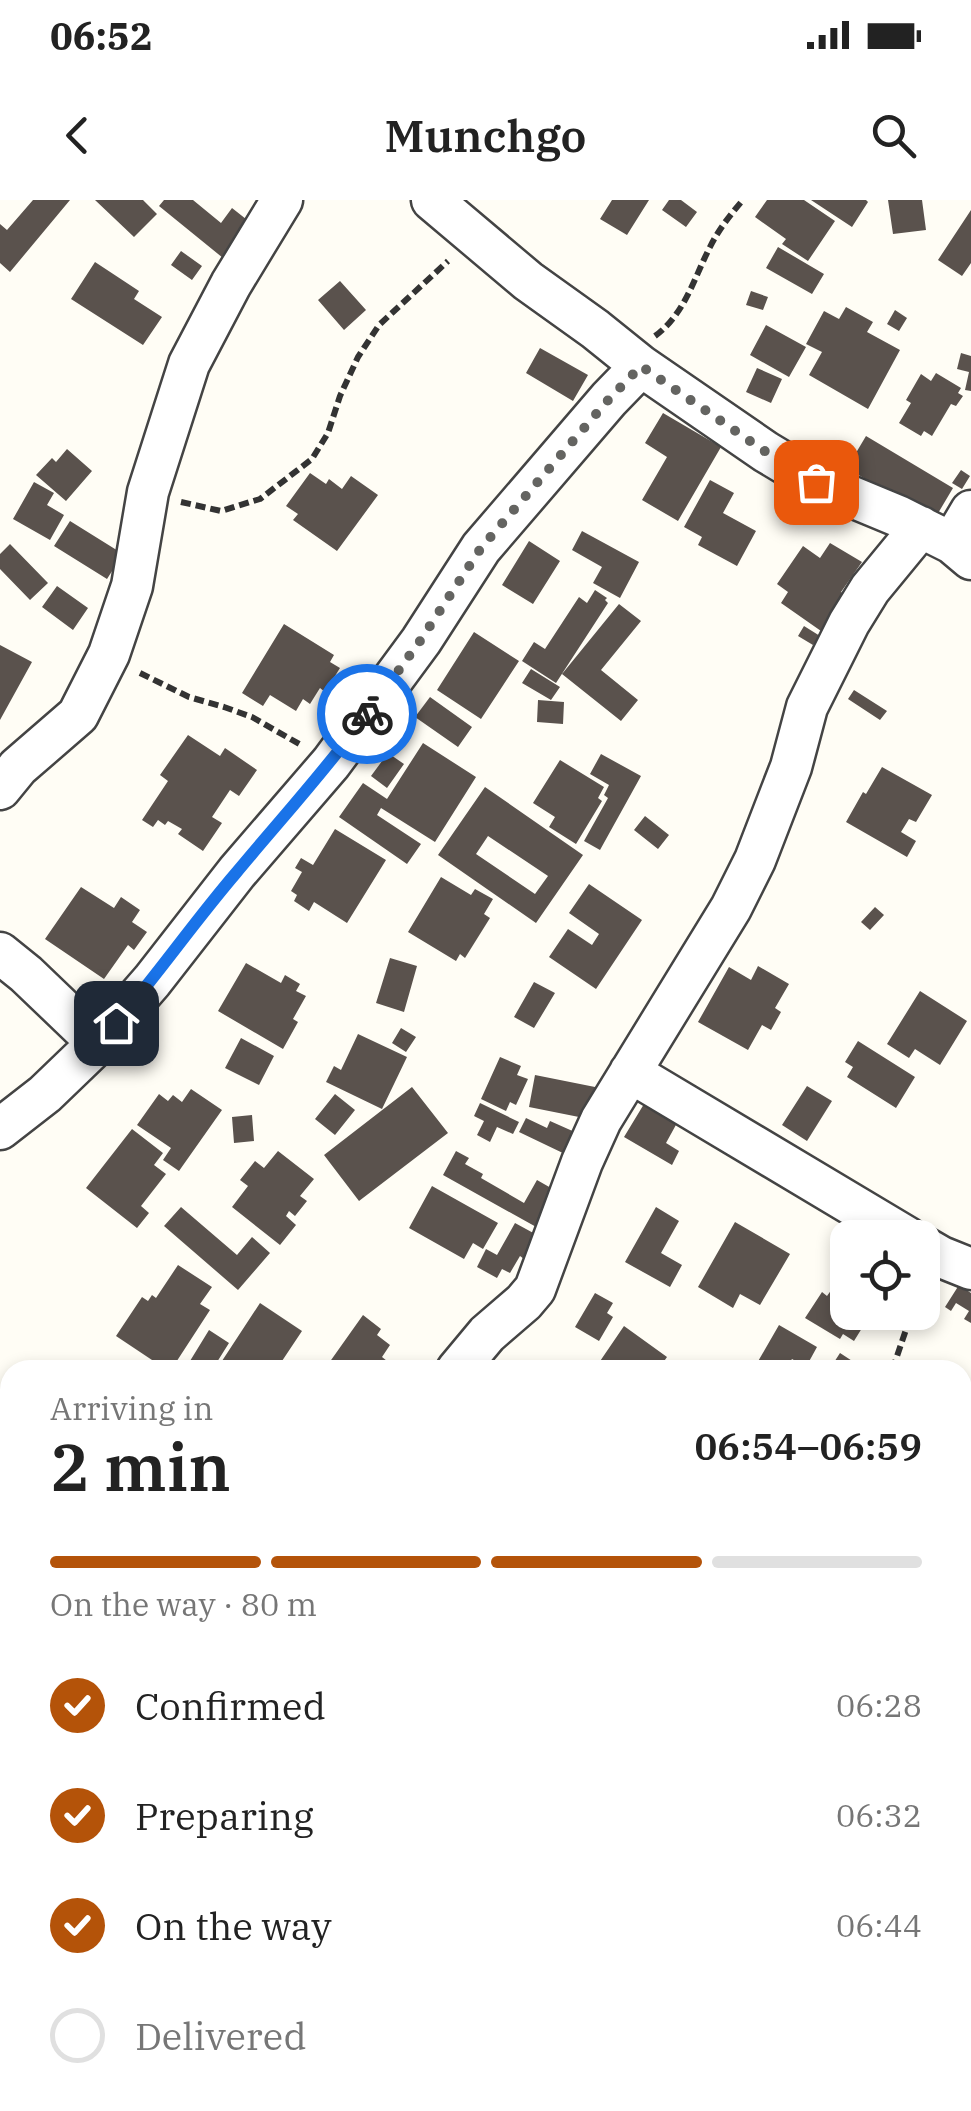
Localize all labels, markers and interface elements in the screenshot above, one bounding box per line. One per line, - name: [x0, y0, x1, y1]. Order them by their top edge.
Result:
- text: 06:52: [50, 11, 153, 60]
- text: Munchgo: [385, 106, 586, 164]
- icon: back: [50, 108, 105, 163]
- icon: search: [866, 108, 921, 163]
- pin: [774, 440, 859, 525]
- icon: bag: [789, 455, 844, 510]
- courier: [317, 664, 417, 764]
- icon: bike: [340, 687, 395, 742]
- pin: [74, 981, 159, 1066]
- icon: home: [89, 996, 144, 1051]
- map controls: [830, 1220, 940, 1330]
- button: locate: [830, 1220, 940, 1330]
- text: Arriving in: [50, 1387, 213, 1429]
- text: 06:54–06:59: [695, 1421, 922, 1470]
- text: 2 min: [50, 1424, 231, 1509]
- text: On the way · 80 m: [50, 1583, 317, 1625]
- icon: check: [50, 1678, 105, 1733]
- text: Confirmed: [135, 1681, 326, 1730]
- text: 06:28: [836, 1684, 922, 1726]
- icon: check: [50, 1788, 105, 1843]
- text: Preparing: [135, 1791, 314, 1840]
- text: 06:32: [836, 1794, 922, 1836]
- icon: check: [50, 1898, 105, 1953]
- text: On the way: [135, 1901, 332, 1950]
- text: 06:44: [836, 1904, 922, 1946]
- text: Delivered: [135, 2011, 307, 2060]

